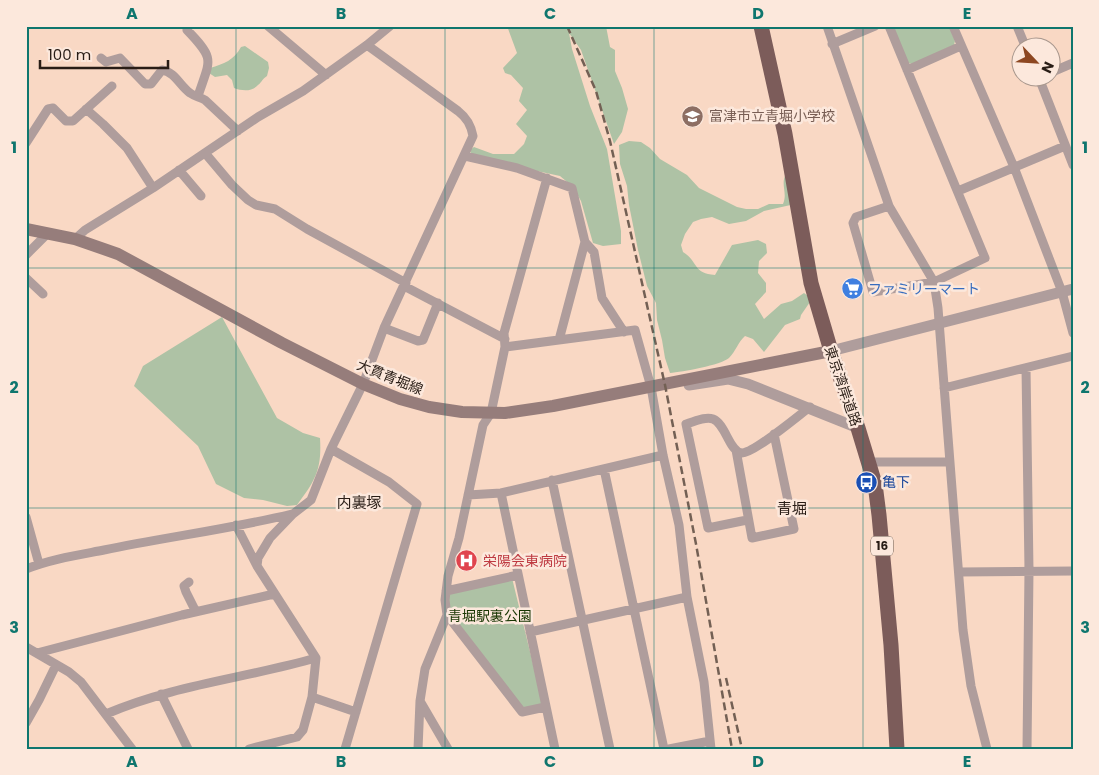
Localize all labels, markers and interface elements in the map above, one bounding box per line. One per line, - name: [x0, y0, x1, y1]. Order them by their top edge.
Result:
- text: A: [126, 2, 138, 25]
- text: B: [336, 2, 346, 25]
- text: C: [544, 2, 556, 25]
- text: D: [752, 2, 764, 25]
- text: E: [963, 2, 971, 25]
- scale bar: [40, 38, 168, 70]
- north arrow: [1012, 38, 1062, 88]
- text: 100 m: [48, 44, 91, 65]
- text: N: [1036, 58, 1059, 76]
- school or university icon: 富津市立青堀小学校: [681, 104, 705, 128]
- place label: 富津市立青堀小学校: [709, 106, 835, 126]
- text: 1: [11, 136, 17, 159]
- text: 1: [1082, 136, 1088, 159]
- supermarket icon: ファミリーマート: [840, 277, 864, 301]
- place label: ファミリーマート: [868, 279, 980, 299]
- street label: 東京湾岸道路: [820, 343, 866, 429]
- street label: 大貫青堀線: [354, 355, 426, 399]
- text: 2: [9, 376, 19, 399]
- text: 2: [1080, 376, 1090, 399]
- bus stop icon: 亀下: [854, 470, 878, 494]
- place label: 亀下: [882, 472, 910, 492]
- district label: 内裏塚: [336, 492, 382, 513]
- district label: 青堀: [777, 498, 807, 519]
- road number: 16: [871, 536, 893, 556]
- hospital icon: 栄陽会東病院: [455, 549, 479, 573]
- place label: 栄陽会東病院: [483, 551, 567, 571]
- park label: 青堀駅裏公園: [448, 606, 532, 626]
- text: 3: [9, 616, 19, 639]
- text: 3: [1080, 616, 1090, 639]
- text: A: [126, 750, 138, 773]
- text: B: [336, 750, 346, 773]
- text: C: [544, 750, 556, 773]
- text: D: [752, 750, 764, 773]
- text: E: [963, 750, 971, 773]

